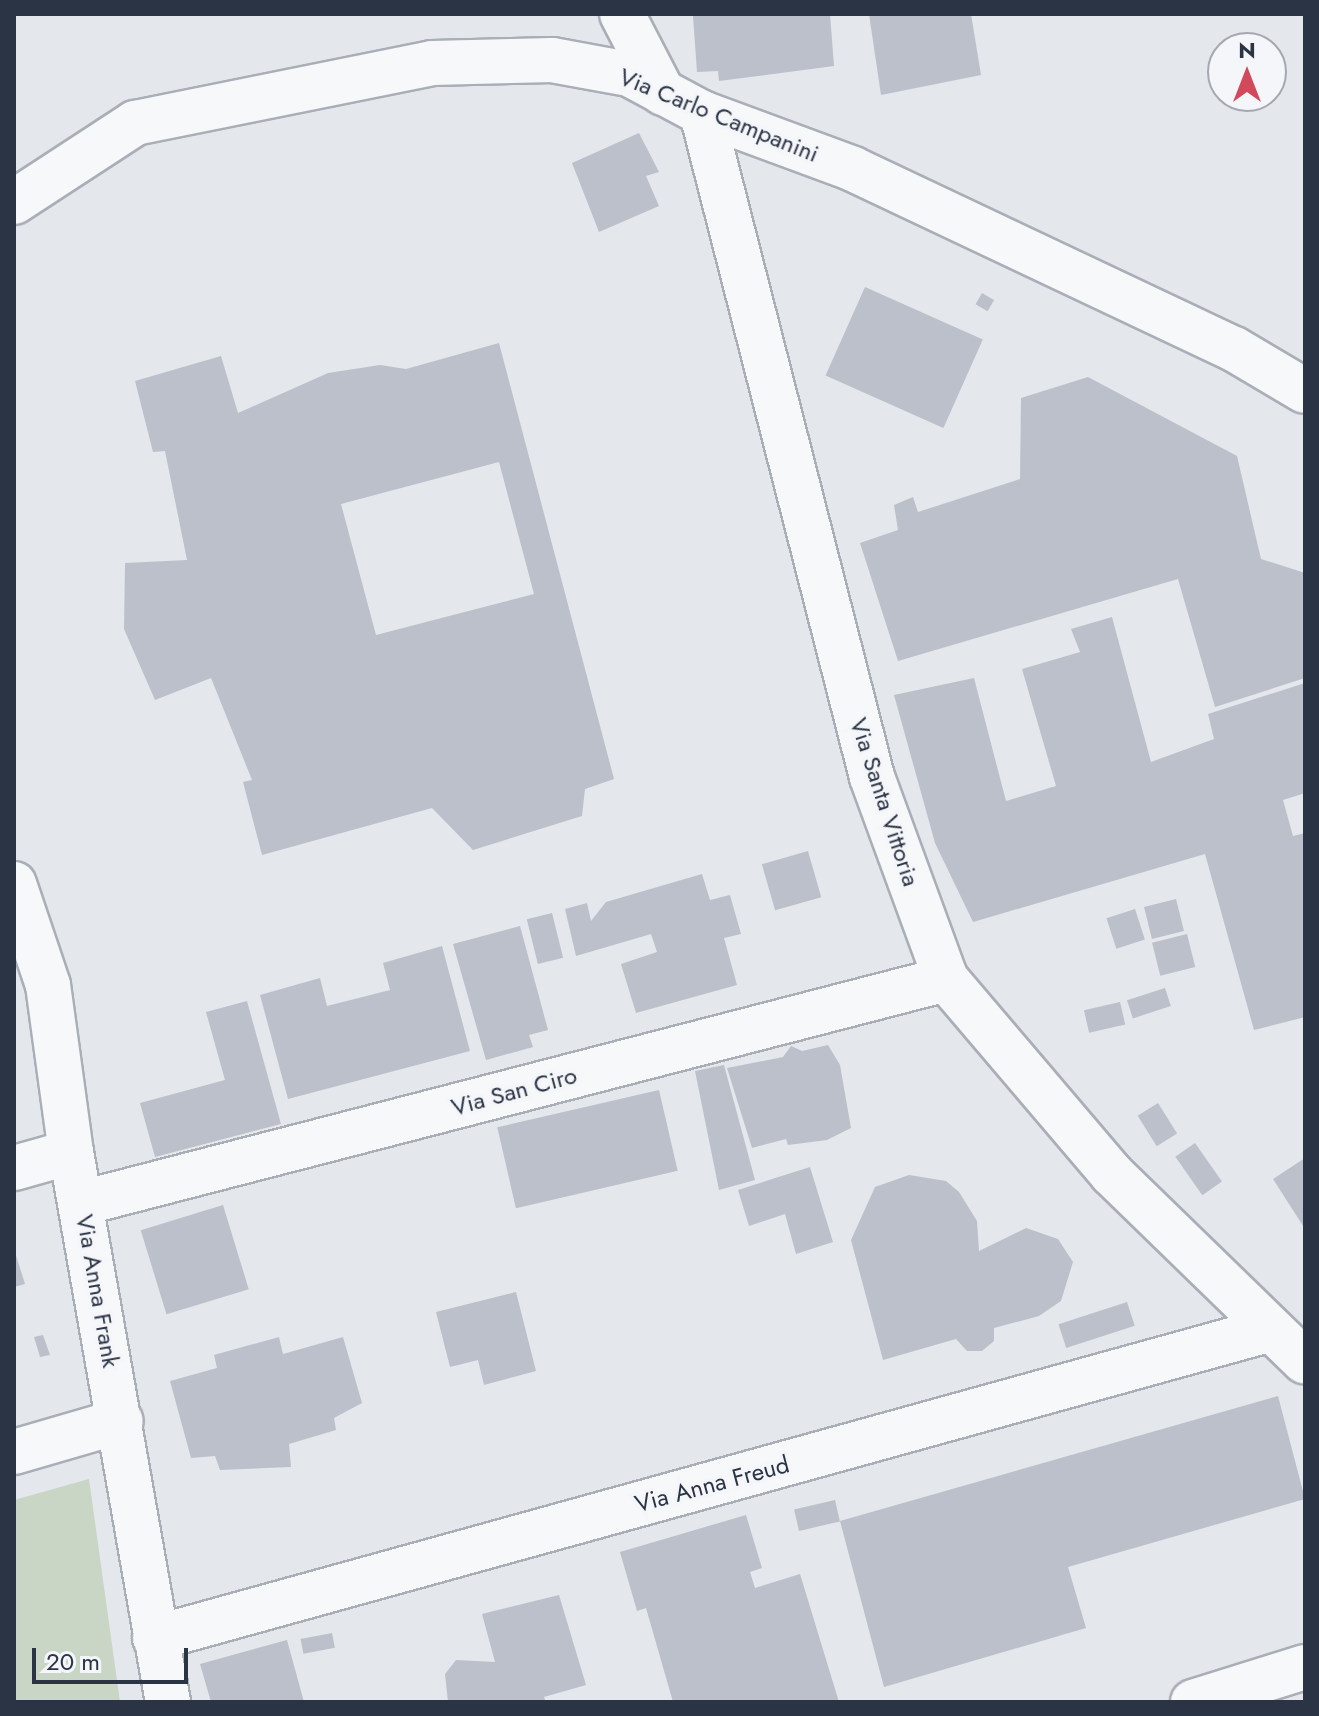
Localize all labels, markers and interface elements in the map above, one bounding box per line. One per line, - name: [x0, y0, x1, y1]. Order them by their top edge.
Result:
- north arrow: [1207, 32, 1287, 112]
- text: N: [1238, 34, 1256, 66]
- street label: Via Carlo Campanini: [615, 62, 823, 168]
- street label: Via Santa Vittoria: [844, 714, 926, 890]
- street label: Via San Ciro: [448, 1060, 580, 1122]
- street label: Via Anna Frank: [70, 1212, 126, 1370]
- street label: Via Anna Freud: [632, 1450, 792, 1518]
- scale bar: [36, 1632, 192, 1682]
- text: 20 m: [46, 1644, 100, 1679]

